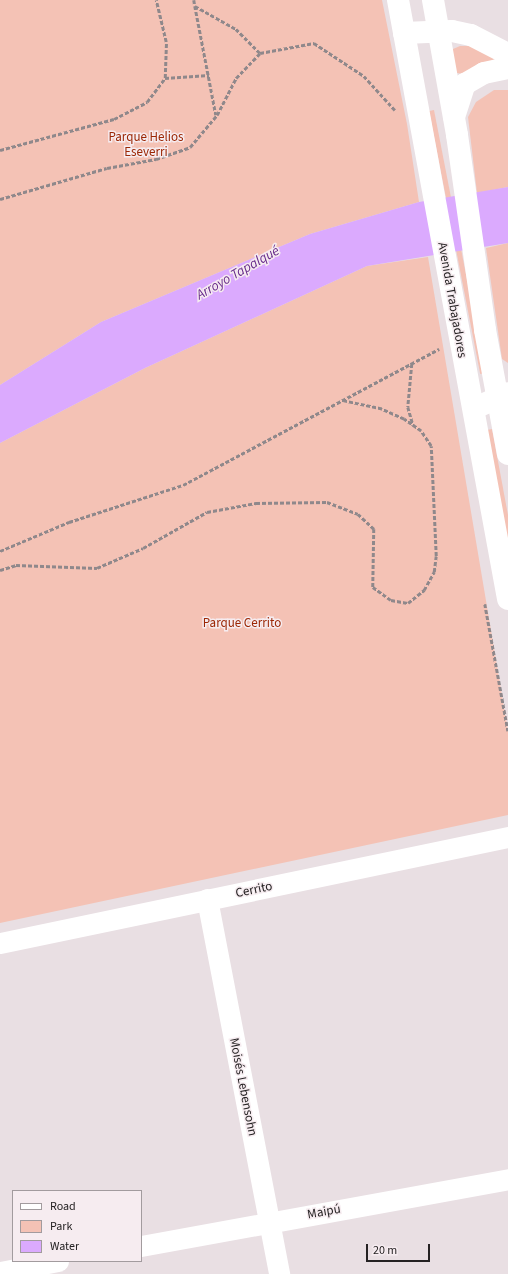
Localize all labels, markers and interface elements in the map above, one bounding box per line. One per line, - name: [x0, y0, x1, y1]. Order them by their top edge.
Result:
- park label: Parque Helios Eseverri: [109, 130, 183, 161]
- street label: Avenida Trabajadores: [434, 241, 470, 359]
- water label: Arroyo Tapalqué: [193, 242, 283, 304]
- park label: Parque Cerrito: [203, 615, 281, 631]
- street label: Cerrito: [234, 878, 274, 902]
- street label: Moisés Lebensohn: [226, 1037, 260, 1137]
- legend: [12, 1190, 142, 1262]
- text: Road: [50, 1198, 76, 1215]
- street label: Maipú: [306, 1201, 342, 1223]
- text: Park: [50, 1218, 72, 1235]
- scale bar: [368, 1236, 432, 1262]
- text: Water: [50, 1238, 79, 1255]
- text: 20 m: [373, 1242, 397, 1259]

